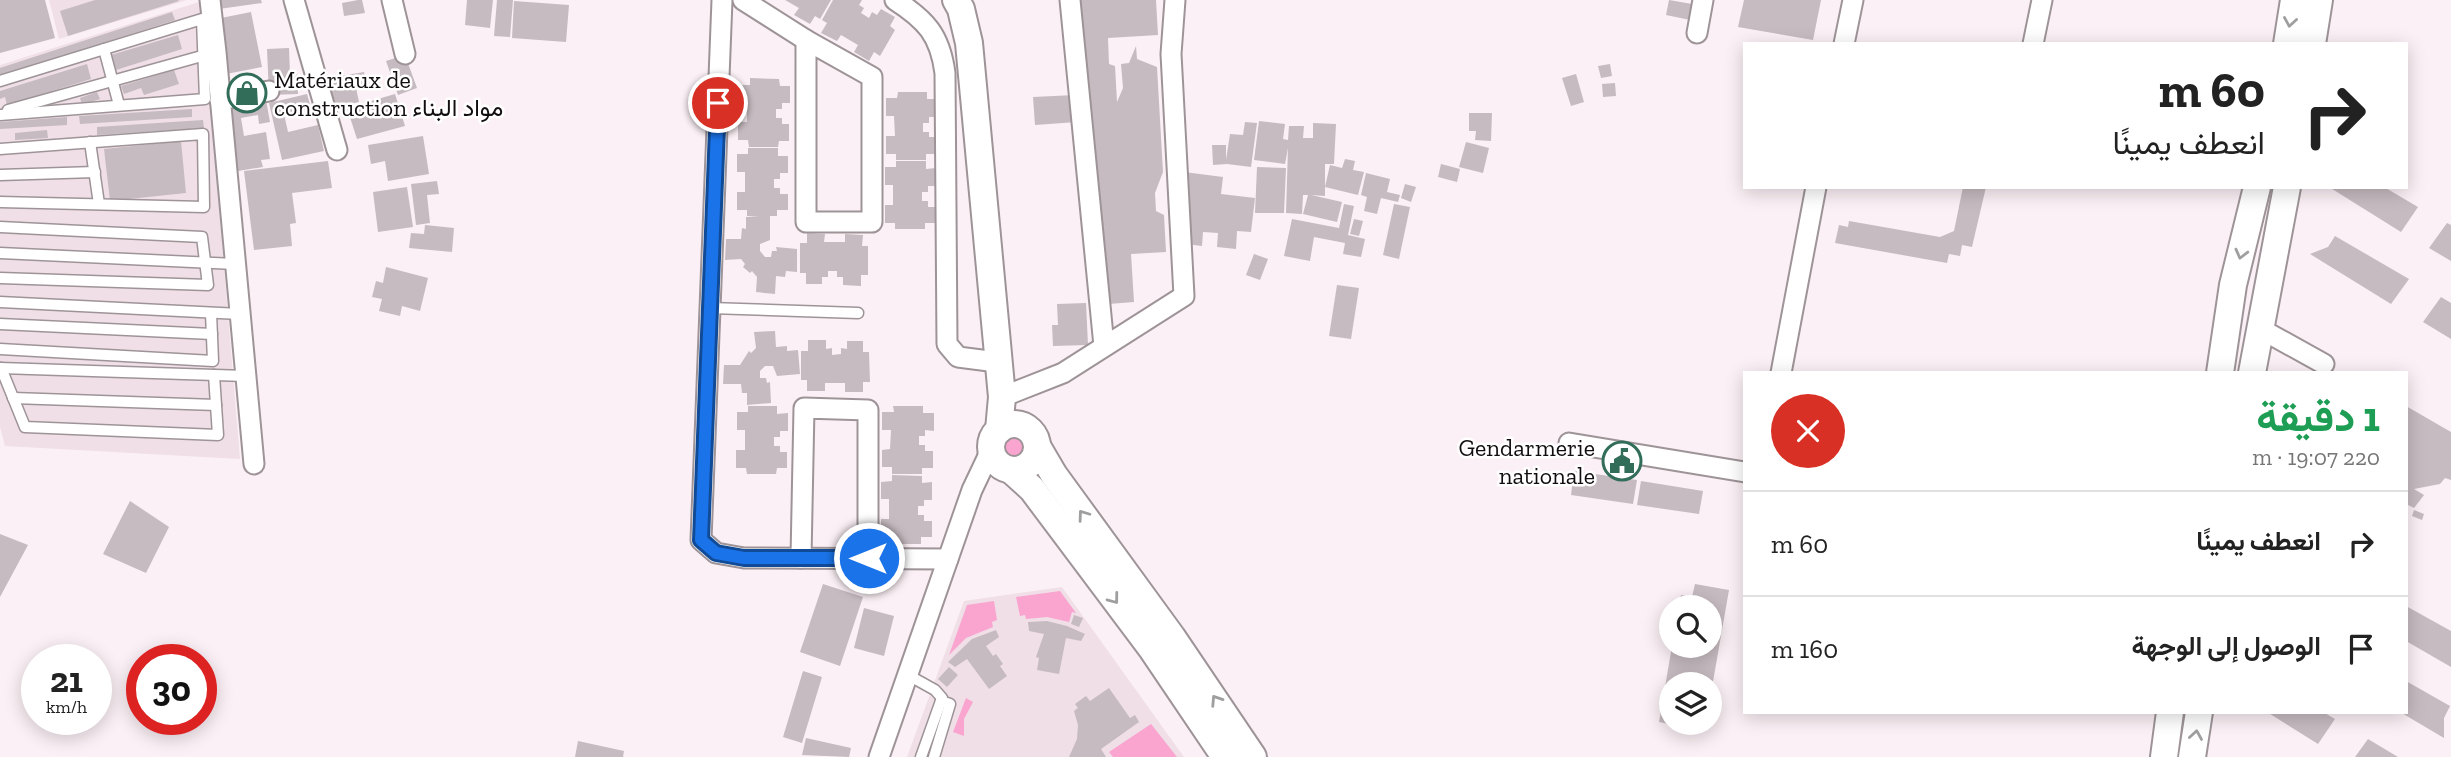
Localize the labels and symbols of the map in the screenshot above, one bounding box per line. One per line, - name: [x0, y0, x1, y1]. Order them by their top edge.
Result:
- one-way arrow: [2283, 16, 2298, 28]
- place label: Matériaux de construction مواد البناء: [274, 65, 503, 123]
- shop icon: Matériaux de construction مواد البناء: [226, 72, 268, 114]
- pin: [688, 73, 748, 133]
- one-way arrow: [2235, 247, 2249, 259]
- place label: Gendarmerie nationale: [1458, 433, 1595, 490]
- public building icon: Gendarmerie nationale: [1601, 440, 1643, 482]
- one-way arrow: [1079, 510, 1091, 523]
- position arrow: [832, 521, 906, 595]
- one-way arrow: [1106, 591, 1119, 604]
- speed limit sign: 30: [126, 644, 217, 735]
- one-way arrow: [1211, 694, 1224, 707]
- one-way arrow: [2188, 729, 2203, 741]

